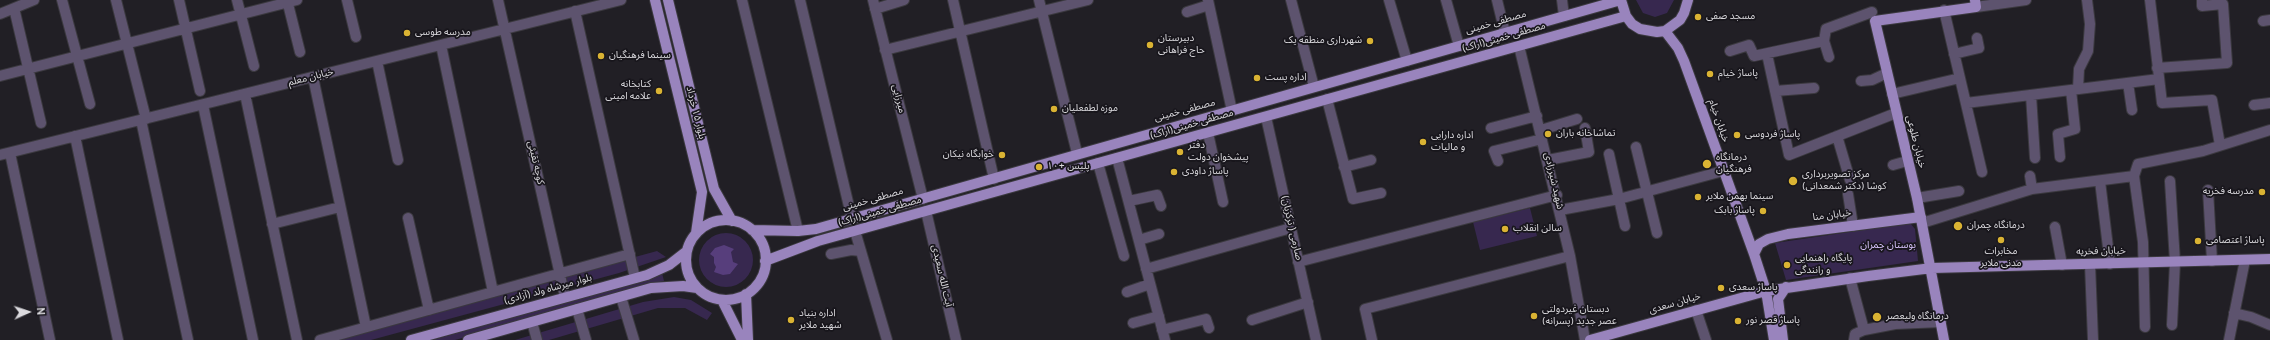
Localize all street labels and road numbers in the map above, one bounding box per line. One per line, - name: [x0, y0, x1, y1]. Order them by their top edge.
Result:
- street label: مصطفی خمینی: [1464, 9, 1528, 37]
- street label: مصطفی خمینی(اراک): [1461, 20, 1547, 56]
- street label: خیابان معلم: [287, 67, 335, 89]
- street label: میرزایی: [889, 83, 907, 115]
- street label: بلوار ۱۵ خرداد: [683, 85, 707, 141]
- street label: مصطفی خمینی: [1153, 97, 1217, 125]
- street label: خیابان خیام: [1705, 98, 1731, 144]
- street label: مصطفی خمینی(اراک): [1149, 107, 1235, 143]
- street label: خیابان طلوعی: [1903, 114, 1927, 170]
- street label: کوچه تقیئی: [524, 140, 546, 186]
- street label: شهید شیرزادی: [1541, 151, 1565, 211]
- street label: مصطفی خمینی: [841, 186, 905, 214]
- street label: مصطفی خمینی(اراک): [837, 194, 923, 230]
- street label: صارمی ( ترکزبان): [1278, 194, 1304, 262]
- street label: خیابان منا: [1812, 208, 1852, 224]
- street label: آیت الله سعیدی: [928, 244, 954, 308]
- street label: خیابان فخریه: [2076, 246, 2126, 258]
- street label: بلوار میرشاه ولد (آزادی): [503, 272, 593, 308]
- street label: خیابان سعدی: [1648, 291, 1702, 317]

